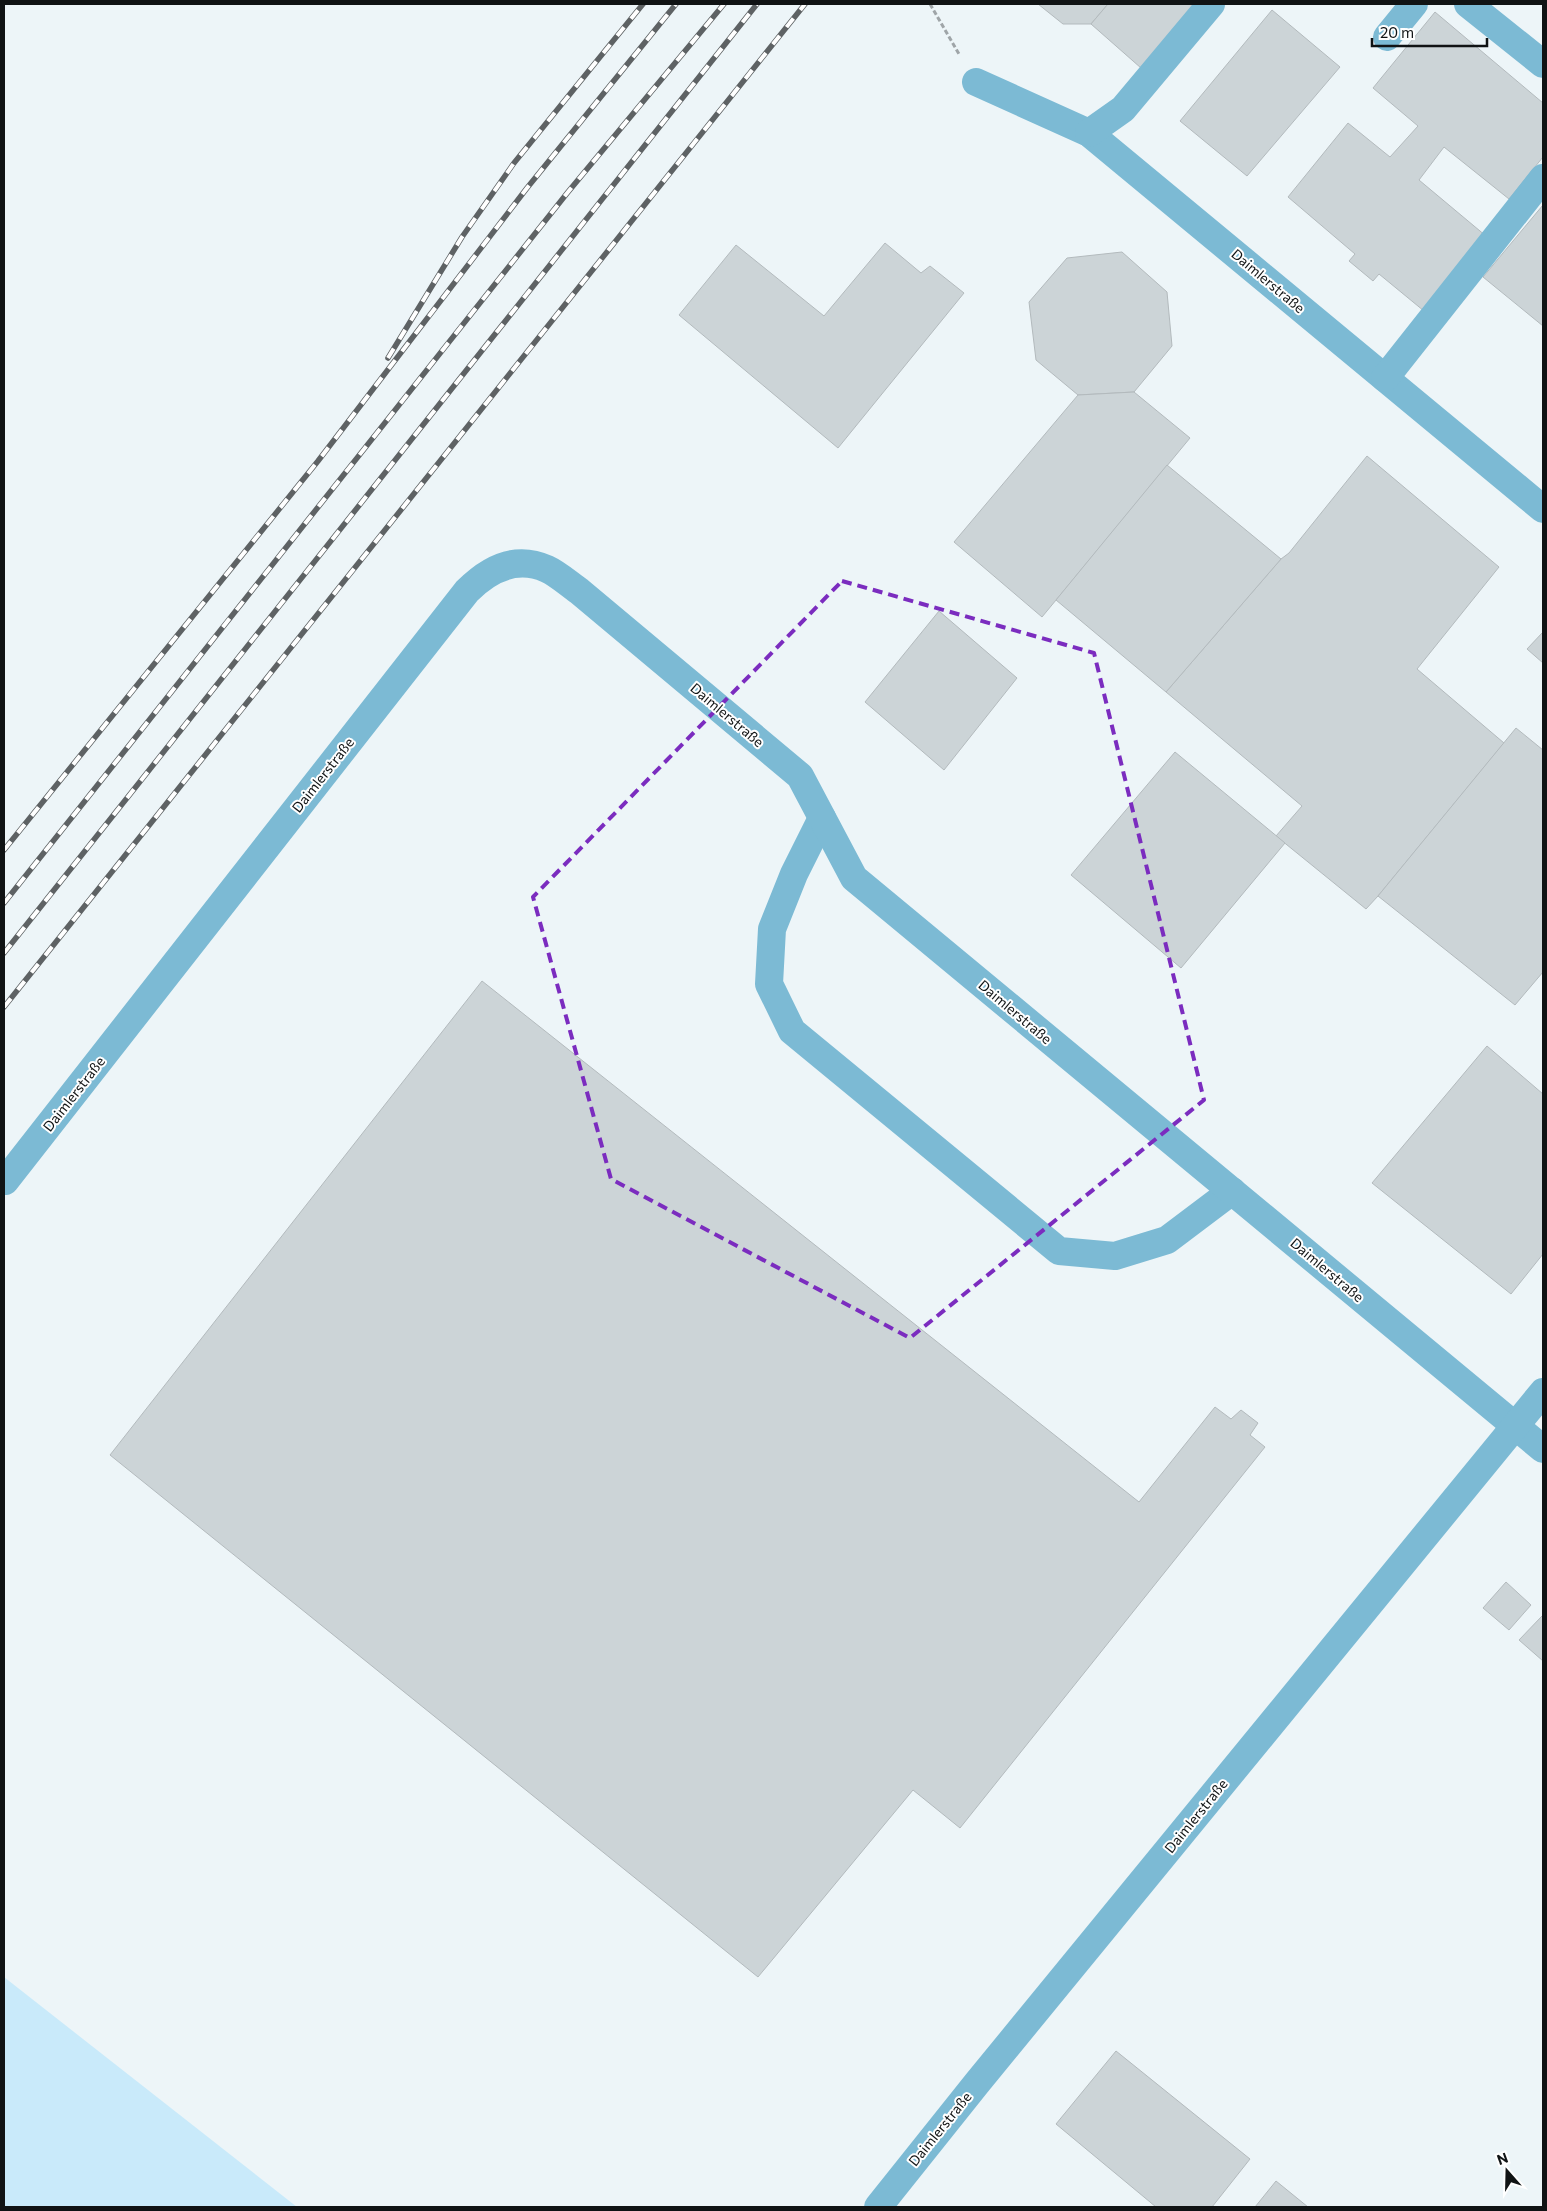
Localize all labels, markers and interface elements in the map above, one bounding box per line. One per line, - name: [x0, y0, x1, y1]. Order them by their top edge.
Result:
- scale bar: [1372, 15, 1487, 47]
- text: 20 m: [1380, 23, 1414, 41]
- street label: Daimlerstraße: [1228, 245, 1308, 316]
- street label: Daimlerstraße: [687, 679, 767, 750]
- street label: Daimlerstraße: [288, 734, 357, 816]
- street label: Daimlerstraße: [975, 976, 1055, 1047]
- street label: Daimlerstraße: [39, 1053, 108, 1135]
- street label: Daimlerstraße: [1287, 1234, 1367, 1305]
- street label: Daimlerstraße: [1161, 1775, 1231, 1856]
- street label: Daimlerstraße: [905, 2088, 975, 2169]
- north arrow: [1482, 2146, 1532, 2196]
- text: N: [1495, 2149, 1510, 2168]

